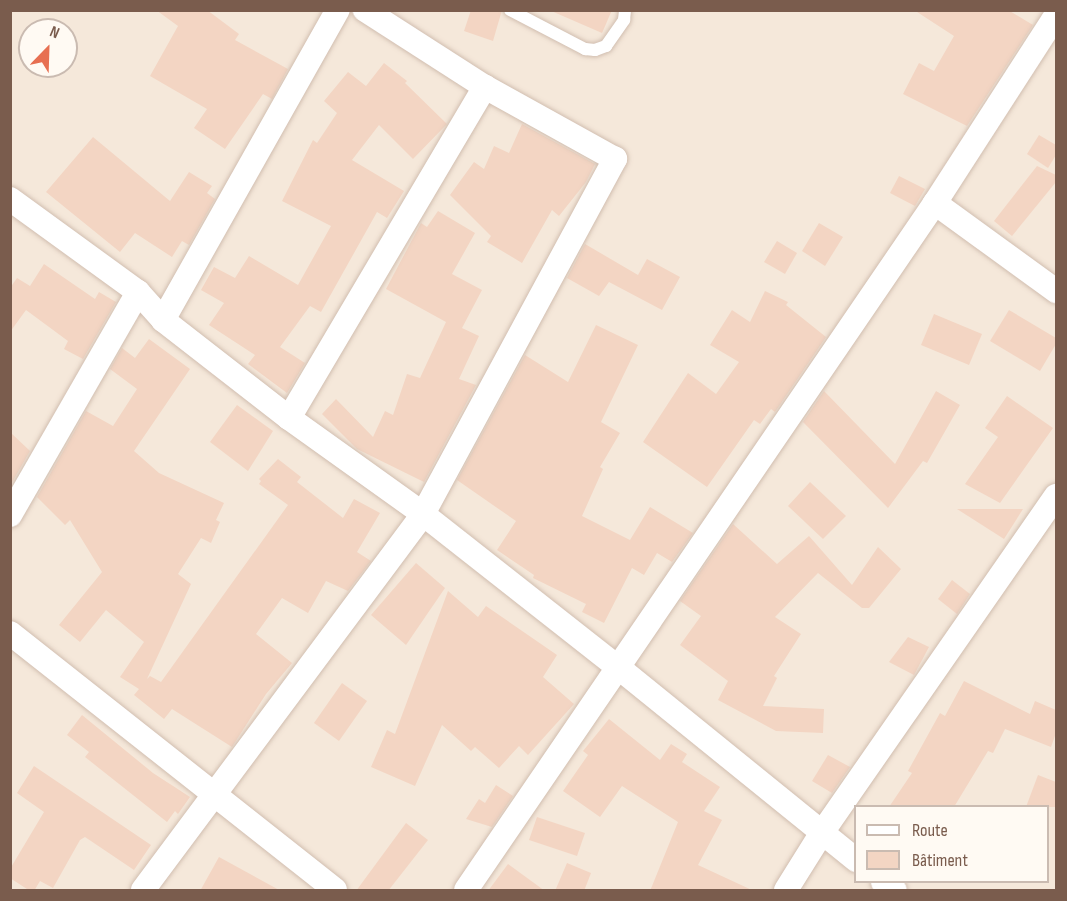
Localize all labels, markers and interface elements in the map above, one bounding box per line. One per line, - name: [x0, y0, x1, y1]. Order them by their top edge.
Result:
- north arrow: [18, 18, 78, 78]
- text: N: [47, 22, 62, 43]
- legend: [854, 805, 1049, 883]
- text: Route: [912, 820, 948, 841]
- text: Bâtiment: [912, 850, 968, 871]

